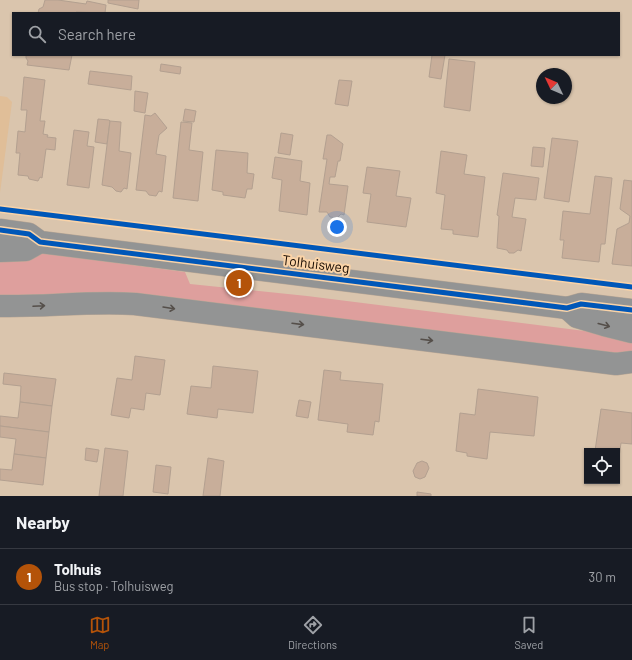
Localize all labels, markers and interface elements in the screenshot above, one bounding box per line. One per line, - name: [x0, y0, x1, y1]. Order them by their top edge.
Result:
- search box: [12, 12, 620, 56]
- icon: search: [26, 23, 48, 45]
- text: Search here: [58, 25, 136, 43]
- north arrow: [536, 68, 572, 104]
- your location: [327, 217, 347, 237]
- street label: Tolhuisweg: [281, 251, 351, 276]
- pin: 1: [226, 268, 252, 298]
- one-way arrow: [32, 302, 45, 309]
- one-way arrow: [162, 304, 175, 312]
- one-way arrow: [291, 320, 304, 328]
- one-way arrow: [598, 322, 611, 329]
- one-way arrow: [420, 336, 433, 344]
- map controls: [584, 448, 620, 484]
- button: locate: [584, 448, 620, 484]
- text: Nearby: [16, 512, 70, 532]
- text: Tolhuis: [54, 560, 101, 578]
- text: 1: [27, 569, 31, 585]
- text: 30 m: [589, 569, 616, 585]
- text: Bus stop · Tolhuisweg: [54, 578, 174, 594]
- tab: Map: [89, 614, 111, 651]
- tab: Directions: [288, 614, 337, 651]
- tab: Saved: [514, 614, 543, 651]

